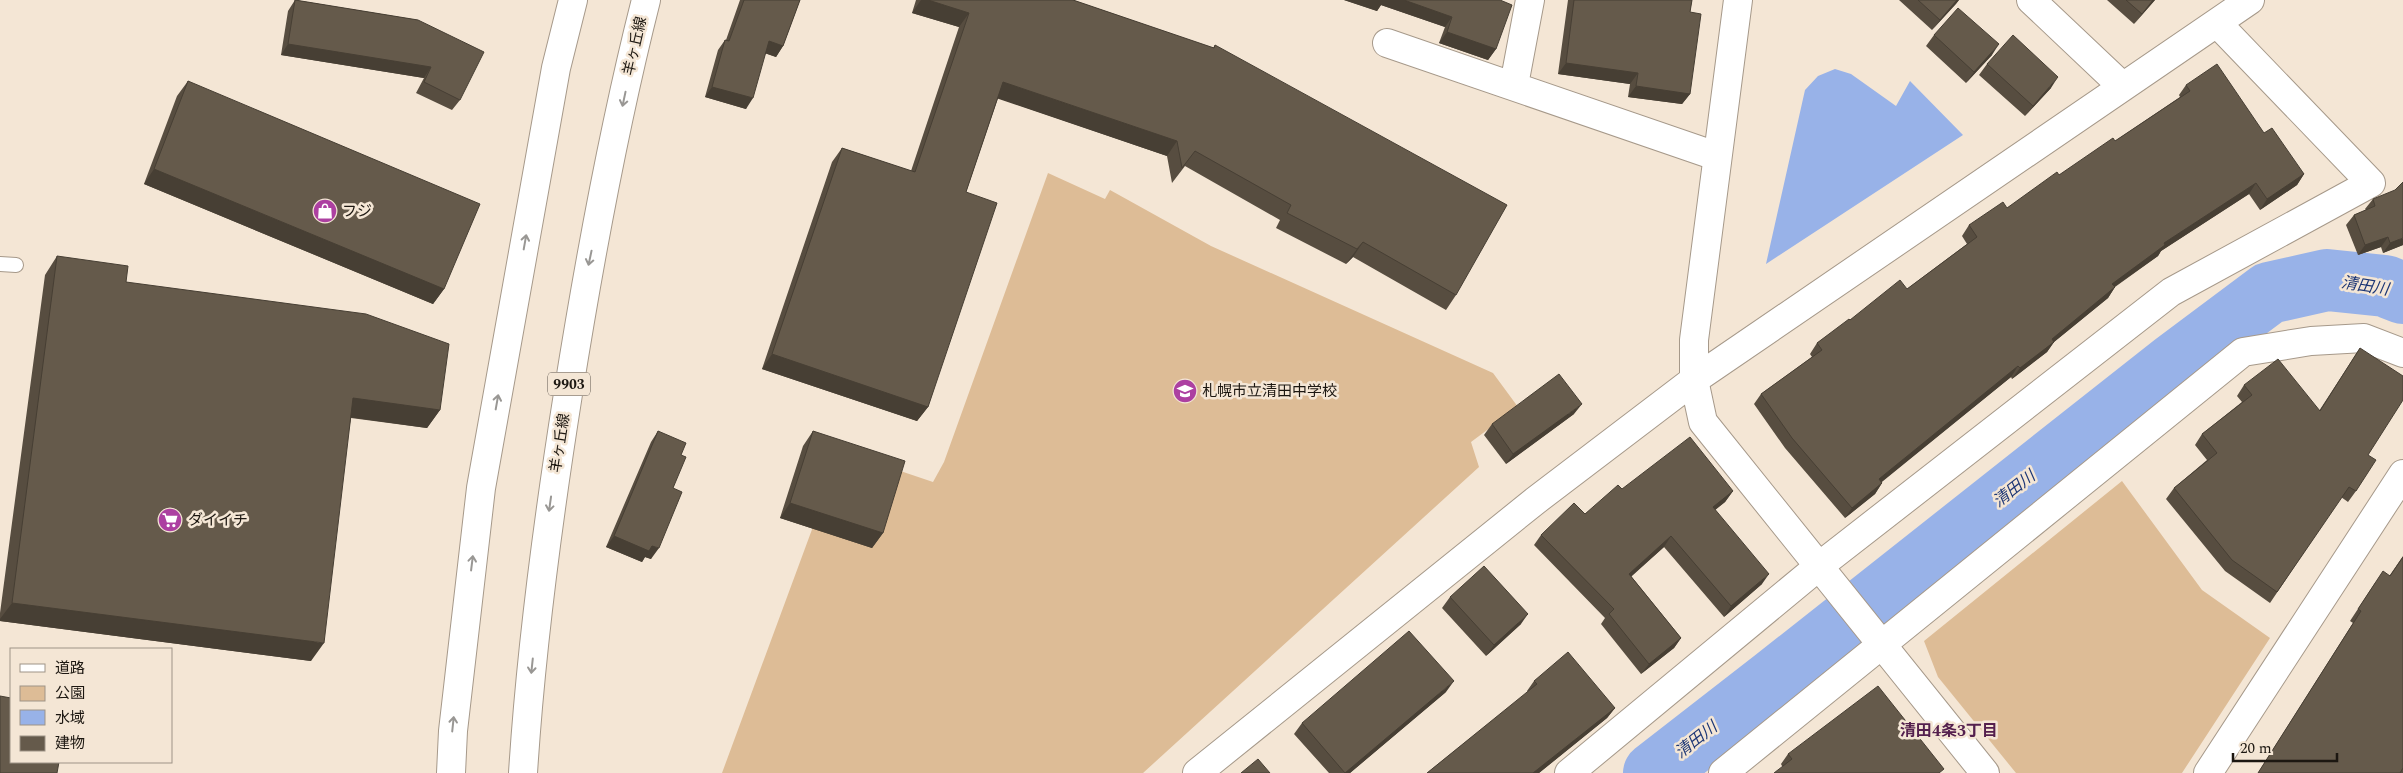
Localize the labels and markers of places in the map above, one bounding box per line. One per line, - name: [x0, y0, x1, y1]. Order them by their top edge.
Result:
- shop icon: フジ: [312, 198, 338, 224]
- place label: フジ: [342, 200, 372, 223]
- school or university icon: 札幌市立清田中学校: [1172, 378, 1198, 404]
- place label: 札幌市立清田中学校: [1202, 380, 1337, 403]
- supermarket icon: ダイイチ: [157, 507, 183, 533]
- place label: ダイイチ: [188, 509, 248, 532]

